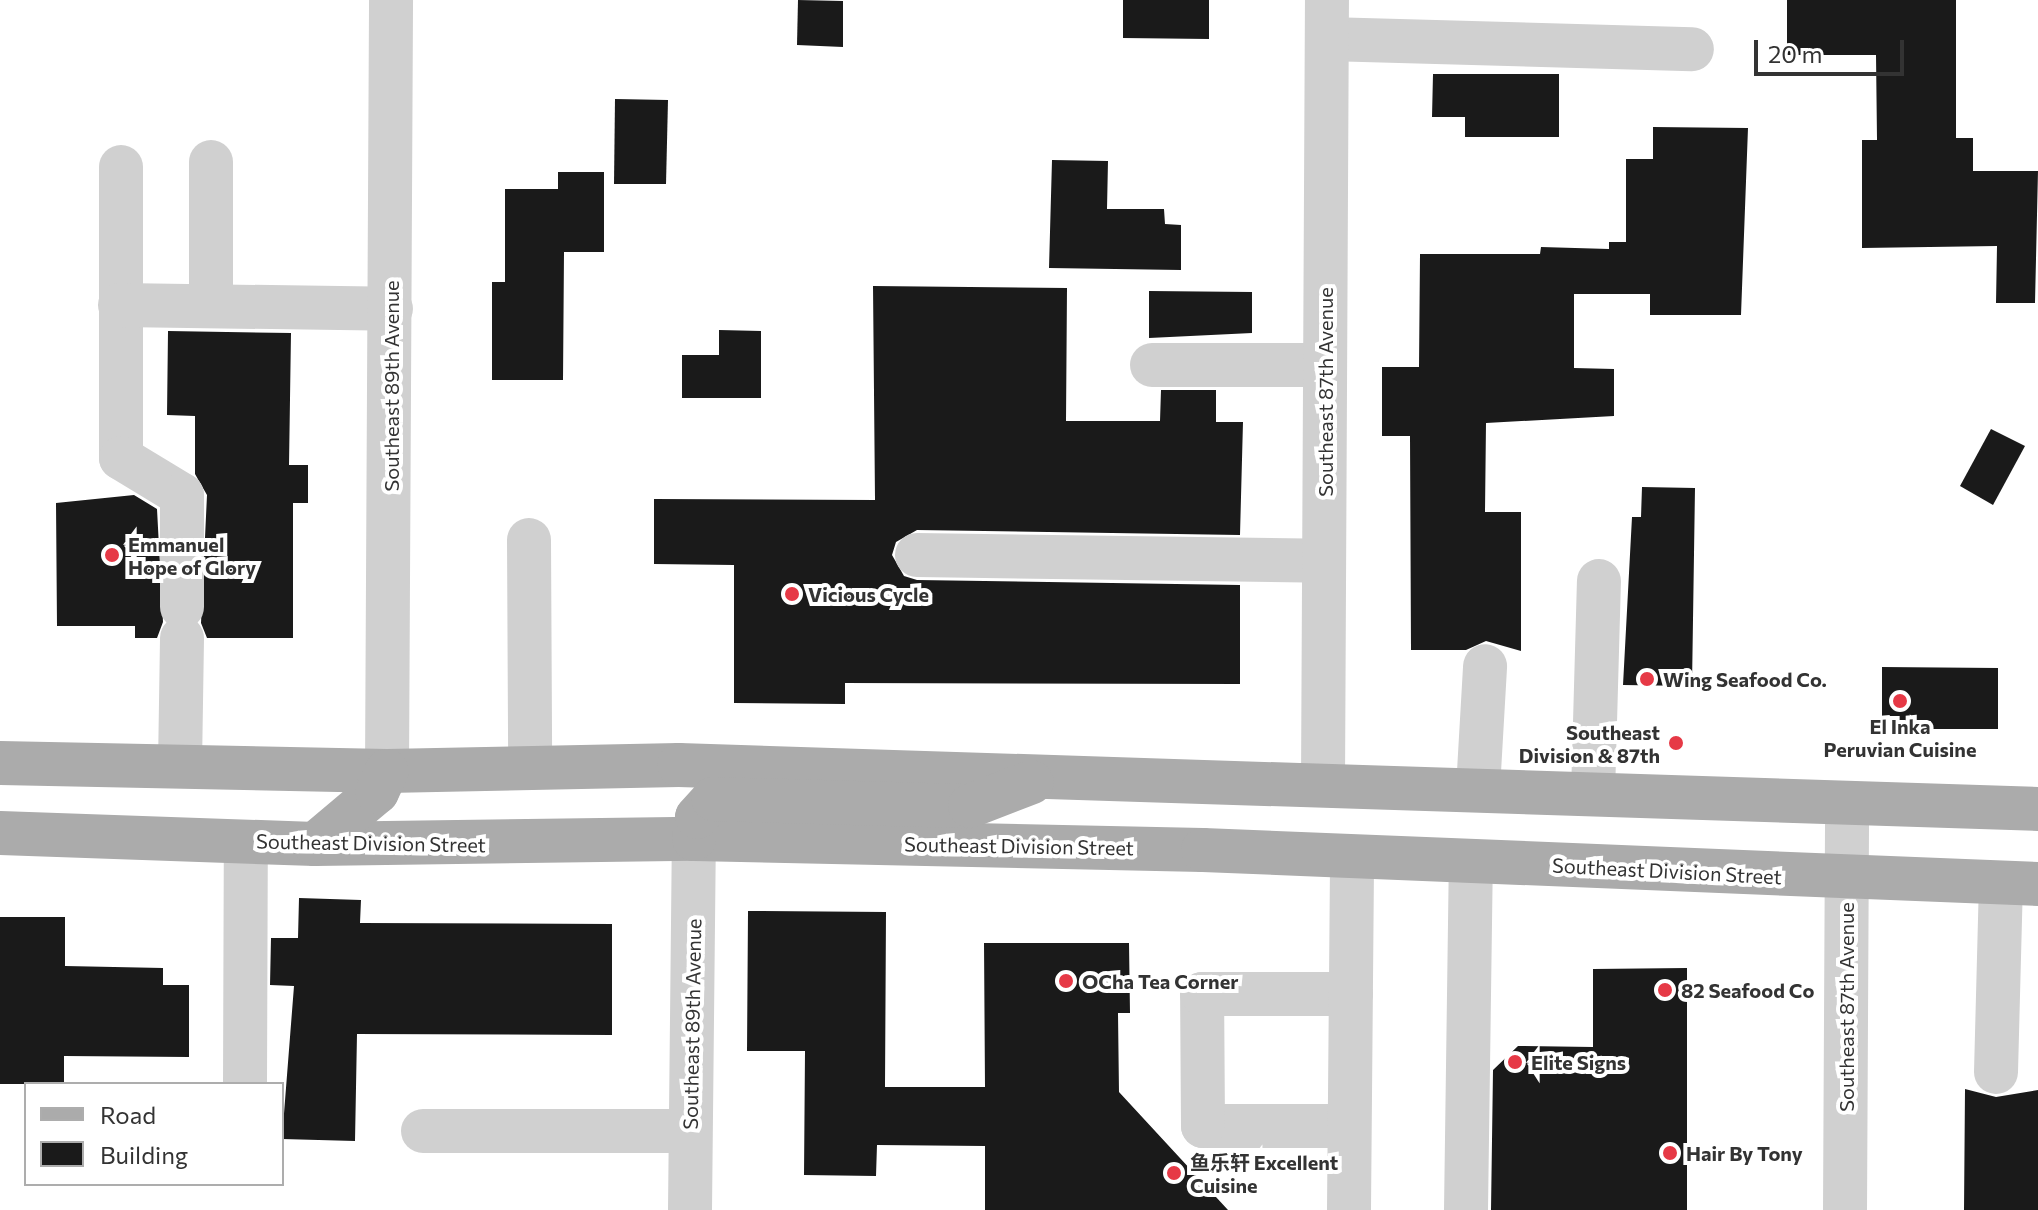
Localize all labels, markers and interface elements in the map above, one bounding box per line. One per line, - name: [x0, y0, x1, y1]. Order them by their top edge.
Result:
- scale bar: [1758, 24, 1908, 74]
- text: 20 m: [1768, 39, 1822, 68]
- street label: Southeast 89th Avenue: [379, 280, 403, 492]
- street label: Southeast 87th Avenue: [1313, 287, 1337, 497]
- place label: Emmanuel Hope of Glory: [128, 532, 256, 579]
- marker: Emmanuel Hope of Glory: [103, 546, 121, 564]
- place label: Vicious Cycle: [808, 582, 929, 606]
- marker: Vicious Cycle: [783, 585, 801, 603]
- place label: Wing Seafood Co.: [1663, 667, 1827, 691]
- marker: Wing Seafood Co.: [1638, 670, 1656, 688]
- marker: El Inka Peruvian Cuisine: [1891, 692, 1909, 710]
- place label: El Inka Peruvian Cuisine: [1824, 714, 1976, 761]
- place label: Southeast Division & 87th: [1519, 720, 1660, 767]
- marker: Southeast Division & 87th: [1667, 734, 1685, 752]
- street label: Southeast Division Street: [256, 829, 486, 857]
- street label: Southeast Division Street: [904, 832, 1134, 860]
- street label: Southeast Division Street: [1552, 853, 1782, 889]
- street label: Southeast 87th Avenue: [1834, 902, 1858, 1112]
- street label: Southeast 89th Avenue: [678, 918, 706, 1130]
- place label: OCha Tea Corner: [1082, 969, 1238, 993]
- marker: OCha Tea Corner: [1057, 972, 1075, 990]
- place label: 82 Seafood Co: [1681, 978, 1814, 1002]
- marker: 82 Seafood Co: [1656, 981, 1674, 999]
- place label: Elite Signs: [1531, 1050, 1626, 1074]
- marker: Elite Signs: [1506, 1053, 1524, 1071]
- legend: [24, 1082, 284, 1186]
- text: Road: [100, 1100, 156, 1129]
- text: Building: [100, 1140, 188, 1169]
- place label: Hair By Tony: [1686, 1141, 1803, 1165]
- marker: Hair By Tony: [1661, 1144, 1679, 1162]
- place label: 鱼乐轩 Excellent Cuisine: [1190, 1150, 1338, 1197]
- marker: 鱼乐轩 Excellent Cuisine: [1165, 1164, 1183, 1182]

